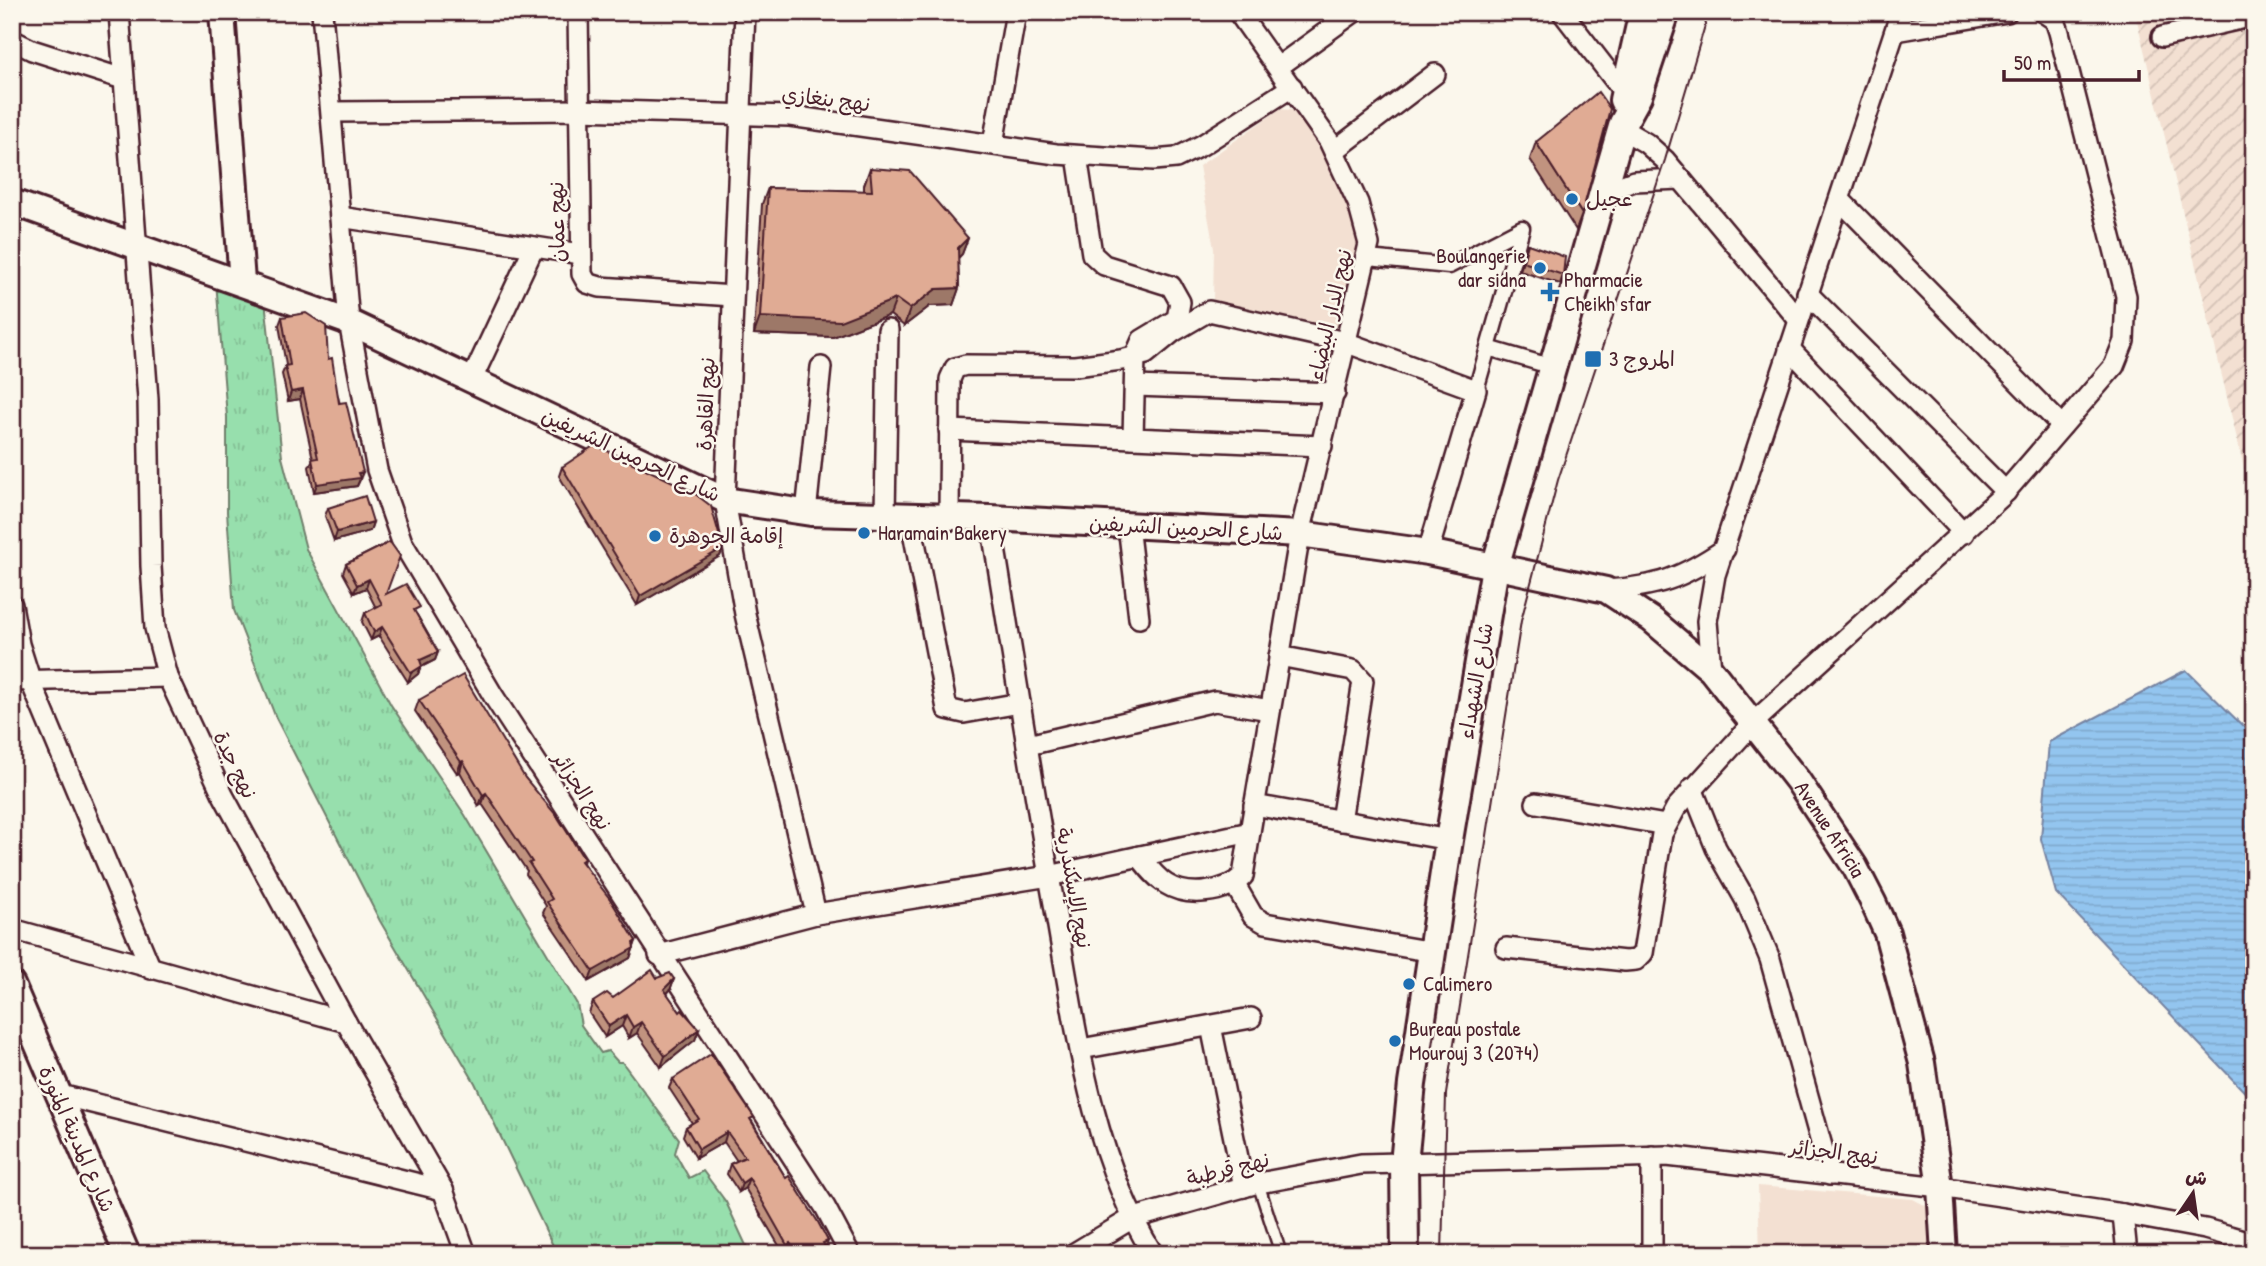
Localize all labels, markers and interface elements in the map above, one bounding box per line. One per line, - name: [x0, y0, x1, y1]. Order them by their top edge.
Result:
- scale bar: [2004, 38, 2138, 82]
- text: 50 m: [2014, 48, 2051, 77]
- street label: نهج بنغازي: [780, 79, 872, 119]
- street label: نهج عمان: [541, 181, 572, 263]
- place label: عجيل: [1586, 184, 1633, 213]
- marker: عجيل: [1564, 191, 1580, 207]
- place label: Boulangerie dar sidna: [1436, 241, 1526, 294]
- street label: نهج الدار البيضاء: [1300, 246, 1359, 384]
- marker: Boulangerie dar sidna: [1532, 260, 1548, 276]
- place label: Pharmacie Cheikh sfar: [1564, 265, 1652, 318]
- marker: Pharmacie Cheikh sfar: [1542, 284, 1558, 300]
- place label: المروج 3: [1609, 344, 1675, 373]
- marker: المروج 3: [1583, 349, 1603, 369]
- street label: نهج القاهرة: [689, 357, 722, 451]
- street label: شارع الحرمين الشريفين: [537, 400, 725, 510]
- street label: شارع الحرمين الشريفين: [1088, 508, 1284, 548]
- place label: Haramain Bakery: [878, 518, 1007, 547]
- place label: إقامة الجوهرة: [669, 521, 783, 550]
- marker: Haramain Bakery: [856, 525, 872, 541]
- marker: إقامة الجوهرة: [647, 528, 663, 544]
- street label: شارع الشهداء: [1451, 621, 1501, 741]
- street label: نهج جدة: [207, 726, 264, 803]
- street label: نهج الجزائر: [545, 744, 619, 836]
- street label: Avenue Africia: [1788, 775, 1873, 882]
- street label: نهج الإسكندرية: [1050, 825, 1099, 951]
- place label: Calimero: [1423, 969, 1492, 998]
- marker: Calimero: [1401, 976, 1417, 992]
- place label: Bureau postale Mourouj 3 (2074): [1409, 1014, 1539, 1067]
- marker: Bureau postale Mourouj 3 (2074): [1387, 1033, 1403, 1049]
- street label: شارع المدينة المنورة: [31, 1061, 123, 1217]
- street label: نهج الجزائر: [1786, 1131, 1880, 1171]
- street label: نهج قرطبة: [1183, 1144, 1272, 1193]
- north arrow: [2158, 1158, 2228, 1228]
- text: ش: [2184, 1161, 2210, 1191]

